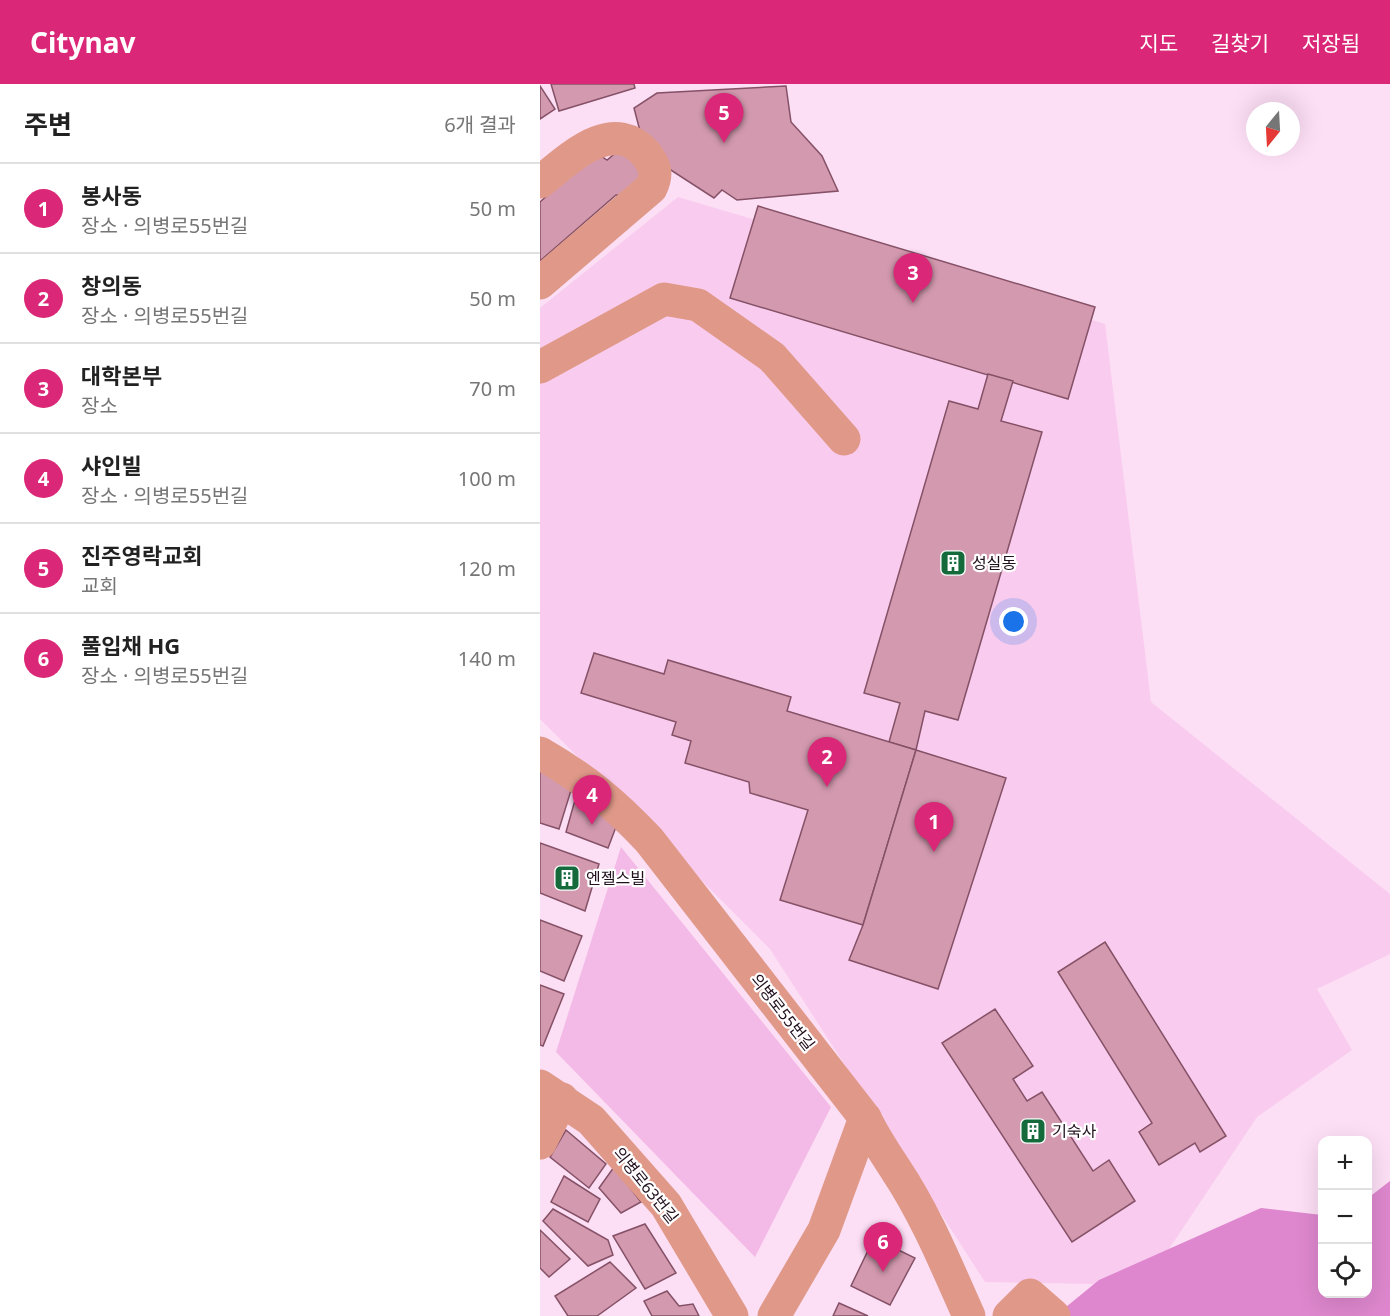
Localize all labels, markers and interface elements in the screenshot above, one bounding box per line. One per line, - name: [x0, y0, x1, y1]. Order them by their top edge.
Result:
- text: Citynav: [30, 23, 135, 61]
- text: 지도: [1139, 29, 1178, 57]
- text: 길찾기: [1211, 29, 1269, 57]
- text: 저장됨: [1302, 29, 1360, 57]
- pin: 5: [704, 94, 744, 143]
- north arrow: [1246, 102, 1300, 156]
- text: 주변: [24, 106, 72, 142]
- text: 6개 결과: [444, 111, 516, 138]
- text: 봉사동: [81, 180, 142, 210]
- text: 1: [38, 195, 49, 222]
- text: 50 m: [469, 195, 516, 222]
- text: 장소 · 의병로55번길: [81, 212, 248, 239]
- pin: 3: [894, 254, 932, 303]
- text: 창의동: [81, 270, 142, 300]
- text: 2: [38, 285, 49, 312]
- text: 50 m: [469, 285, 516, 312]
- text: 장소 · 의병로55번길: [81, 302, 248, 329]
- text: 대학본부: [81, 360, 162, 390]
- text: 3: [38, 375, 49, 402]
- text: 70 m: [469, 375, 516, 402]
- text: 장소: [81, 392, 118, 419]
- text: 샤인빌: [81, 450, 142, 480]
- text: 4: [38, 465, 49, 492]
- text: 100 m: [458, 465, 516, 492]
- text: 장소 · 의병로55번길: [81, 482, 248, 509]
- text: 진주영락교회: [81, 540, 202, 570]
- building icon: 성실동: [938, 548, 968, 578]
- place label: 성실동: [972, 552, 1016, 574]
- text: 5: [38, 555, 49, 582]
- text: 120 m: [458, 555, 516, 582]
- text: 교회: [81, 572, 118, 599]
- your location: [999, 607, 1028, 636]
- text: 풀입채 HG: [81, 630, 180, 660]
- text: 6: [38, 645, 49, 672]
- text: 140 m: [458, 645, 516, 672]
- text: 장소 · 의병로55번길: [81, 662, 248, 689]
- pin: 2: [808, 738, 846, 787]
- pin: 4: [572, 776, 612, 825]
- pin: 1: [914, 802, 954, 852]
- building icon: 엔젤스빌: [552, 863, 582, 893]
- place label: 엔젤스빌: [586, 867, 645, 889]
- street label: 의병로55번길: [746, 969, 820, 1055]
- building icon: 기숙사: [1018, 1116, 1048, 1146]
- place label: 기숙사: [1052, 1120, 1096, 1142]
- map controls: [1318, 1136, 1372, 1298]
- button: +: [1318, 1136, 1372, 1190]
- street label: 의병로63번길: [609, 1142, 683, 1228]
- button: −: [1318, 1190, 1372, 1244]
- pin: 6: [864, 1222, 902, 1272]
- button: locate: [1318, 1244, 1372, 1298]

